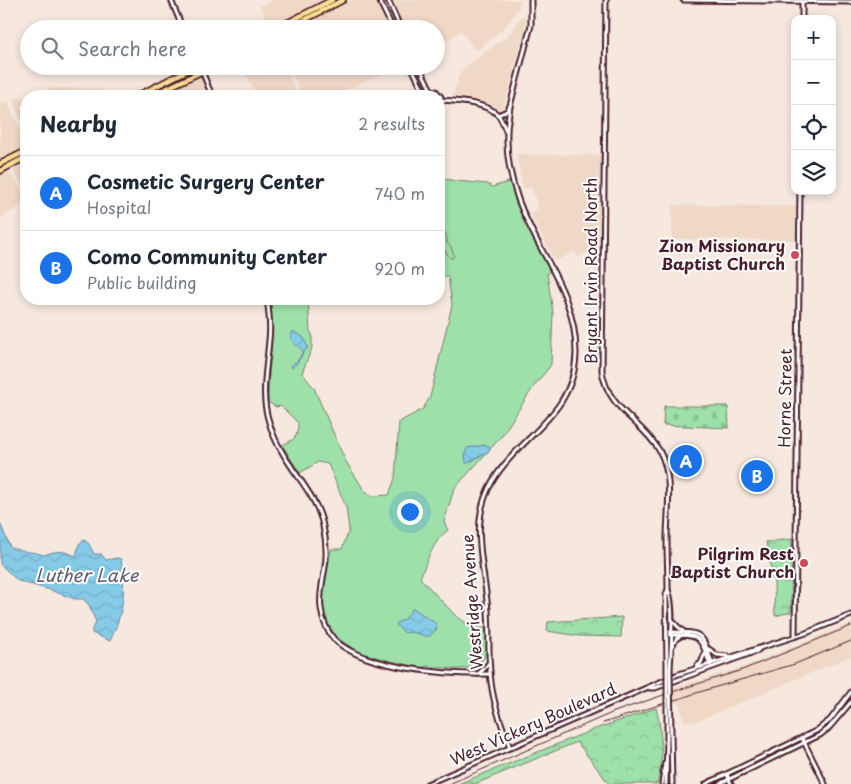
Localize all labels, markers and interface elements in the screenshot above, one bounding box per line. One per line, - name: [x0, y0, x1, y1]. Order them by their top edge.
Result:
- map controls: [791, 15, 836, 195]
- button: +: [791, 15, 836, 60]
- search box: [20, 20, 445, 75]
- icon: search: [38, 34, 66, 62]
- text: Search here: [78, 34, 187, 62]
- button: −: [791, 60, 836, 105]
- button: locate: [791, 105, 836, 150]
- text: Nearby: [40, 107, 117, 139]
- text: 2 results: [358, 111, 425, 135]
- button: layers: [791, 150, 836, 195]
- text: Cosmetic Surgery Center: [87, 167, 324, 195]
- street label: Bryant Irvin Road North: [578, 178, 602, 364]
- text: A: [50, 181, 62, 205]
- text: 740 m: [375, 181, 425, 205]
- text: Hospital: [87, 195, 151, 219]
- place label: Zion Missionary Baptist Church: [659, 233, 785, 275]
- text: Como Community Center: [87, 242, 327, 270]
- marker: Zion Missionary Baptist Church: [789, 249, 801, 261]
- text: B: [51, 256, 61, 280]
- text: 920 m: [374, 256, 425, 280]
- text: Public building: [87, 270, 197, 294]
- street label: Horne Street: [771, 348, 797, 448]
- pin: A: [670, 442, 702, 480]
- pin: B: [741, 457, 773, 495]
- your location: [397, 499, 423, 525]
- street label: Westridge Avenue: [454, 533, 488, 671]
- place label: Pilgrim Rest Baptist Church: [670, 541, 794, 583]
- marker: Pilgrim Rest Baptist Church: [798, 557, 810, 569]
- water label: Luther Lake: [36, 561, 140, 588]
- street label: West Vickery Boulevard: [446, 676, 620, 771]

